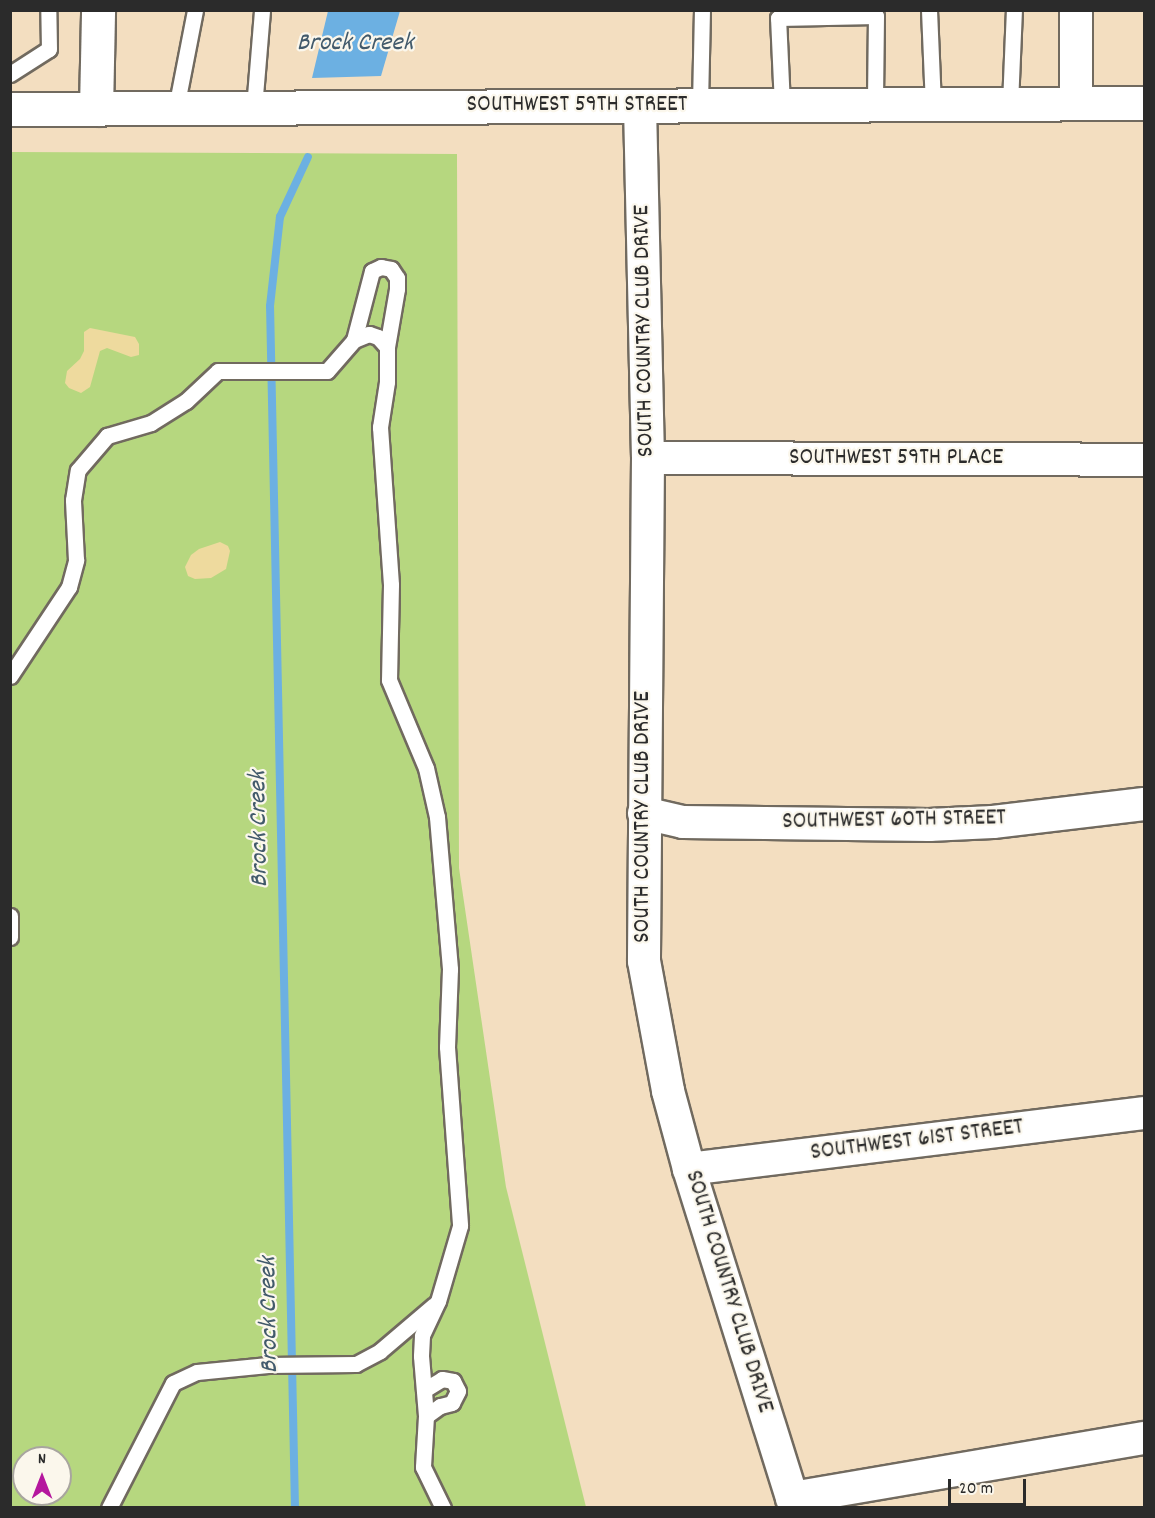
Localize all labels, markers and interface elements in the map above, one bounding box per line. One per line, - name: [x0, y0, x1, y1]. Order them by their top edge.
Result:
- water label: Brock Creek: [297, 28, 413, 60]
- street label: SOUTHWEST 59TH STREET: [467, 92, 687, 120]
- street label: SOUTH COUNTRY CLUB DRIVE: [628, 205, 662, 457]
- street label: SOUTHWEST 59TH PLACE: [789, 445, 1003, 473]
- street label: SOUTH COUNTRY CLUB DRIVE: [630, 691, 658, 943]
- water label: Brock Creek: [243, 770, 277, 888]
- street label: SOUTHWEST 60TH STREET: [782, 805, 1006, 837]
- street label: SOUTHWEST 61ST STREET: [809, 1114, 1025, 1168]
- street label: SOUTH COUNTRY CLUB DRIVE: [677, 1167, 779, 1417]
- water label: Brock Creek: [253, 1256, 287, 1374]
- north arrow: [12, 1446, 72, 1506]
- text: N: [38, 1448, 46, 1471]
- scale bar: [951, 1467, 1029, 1505]
- text: 20 m: [959, 1477, 993, 1502]

